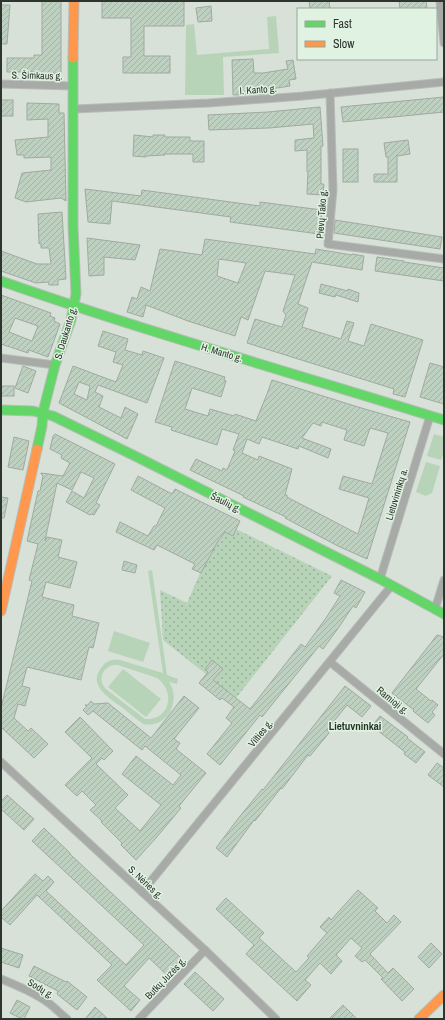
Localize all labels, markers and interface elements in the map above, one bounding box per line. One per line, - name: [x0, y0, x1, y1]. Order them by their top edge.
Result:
- legend: [297, 8, 437, 60]
- text: Fast: [333, 16, 352, 32]
- text: Slow: [333, 36, 355, 52]
- street label: S. Šimkaus g.: [11, 69, 63, 82]
- street label: I. Kanto g.: [239, 82, 277, 97]
- street label: Pievų Tako g.: [313, 189, 330, 239]
- street label: S. Daukanto g.: [51, 305, 80, 361]
- street label: H. Manto g.: [200, 340, 244, 365]
- street label: Lietuvininkų a.: [382, 467, 411, 522]
- street label: Šaulių g.: [208, 489, 243, 516]
- street label: Ramioji g.: [374, 684, 411, 717]
- street label: Vilties g.: [245, 717, 275, 750]
- district label: Lietuvninkai: [329, 719, 381, 733]
- street label: S. Nėries g.: [125, 863, 166, 902]
- street label: Butkų Juzės g.: [142, 954, 189, 1002]
- street label: Sodų g.: [25, 976, 56, 1001]

